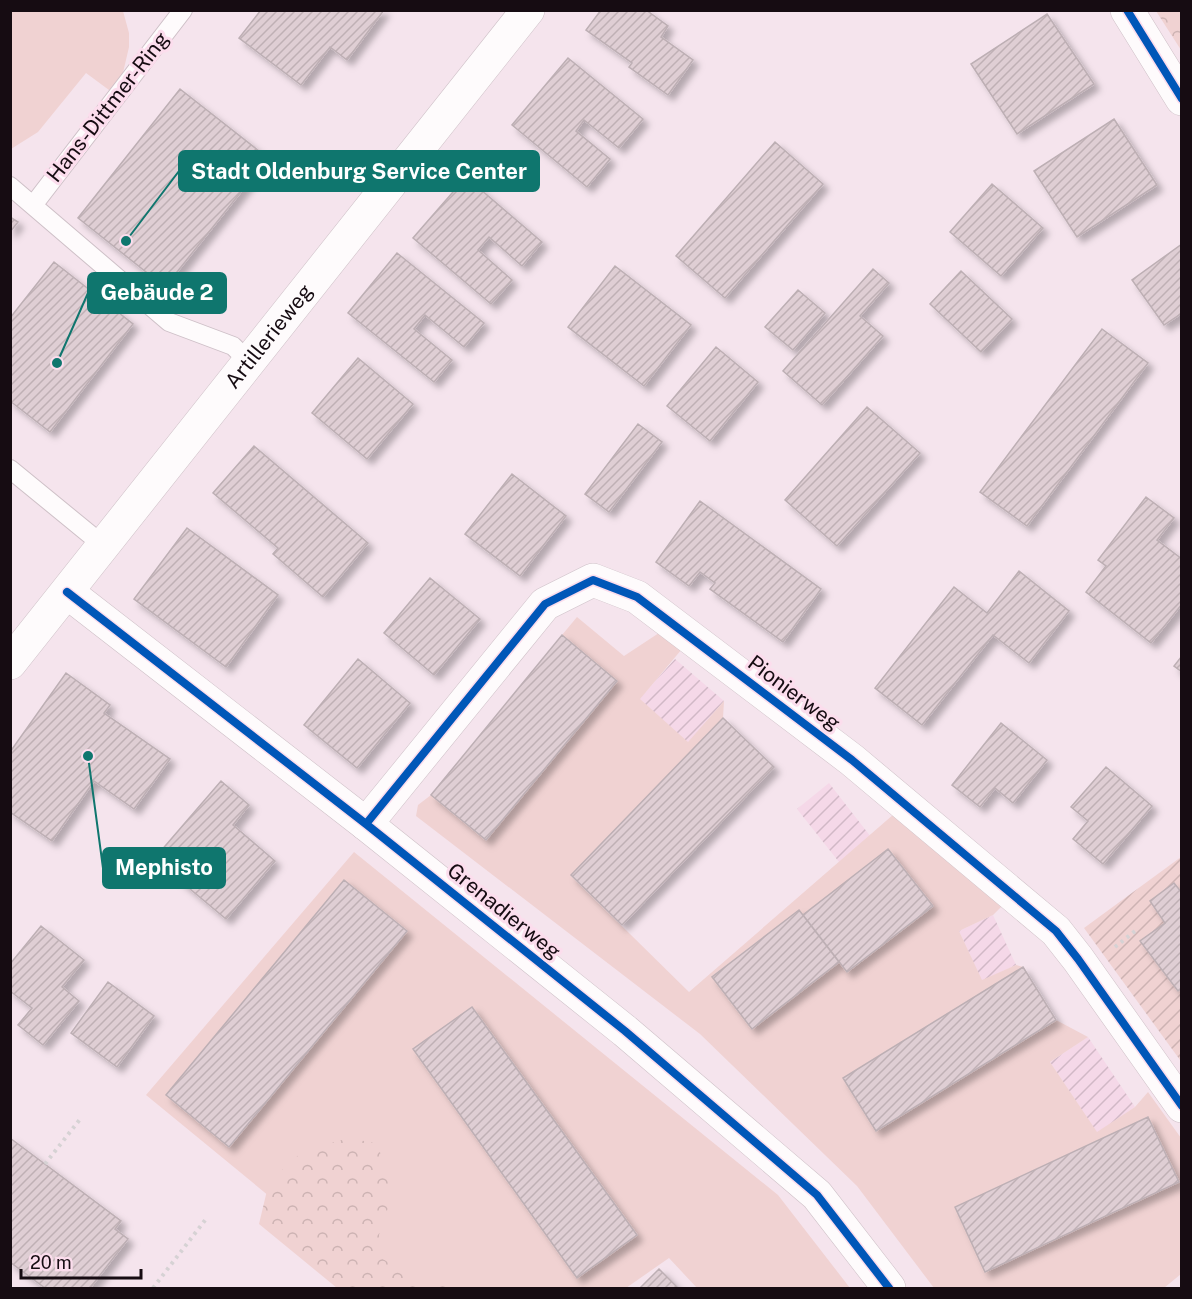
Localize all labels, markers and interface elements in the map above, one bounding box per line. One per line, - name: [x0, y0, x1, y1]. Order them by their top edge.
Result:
- street label: Hans-Dittmer-Ring: [41, 27, 174, 187]
- callout: Stadt Oldenburg Service Center: [179, 151, 539, 191]
- text: Stadt Oldenburg Service Center: [191, 158, 527, 184]
- callout: Gebäude 2: [88, 273, 226, 313]
- text: Gebäude 2: [100, 279, 214, 305]
- street label: Artillerieweg: [220, 279, 318, 393]
- street label: Pionierweg: [743, 650, 845, 735]
- callout: Mephisto: [103, 848, 225, 888]
- text: Mephisto: [115, 854, 213, 880]
- street label: Grenadierweg: [443, 857, 566, 964]
- scale bar: [21, 1242, 141, 1280]
- text: 20 m: [30, 1252, 72, 1273]

